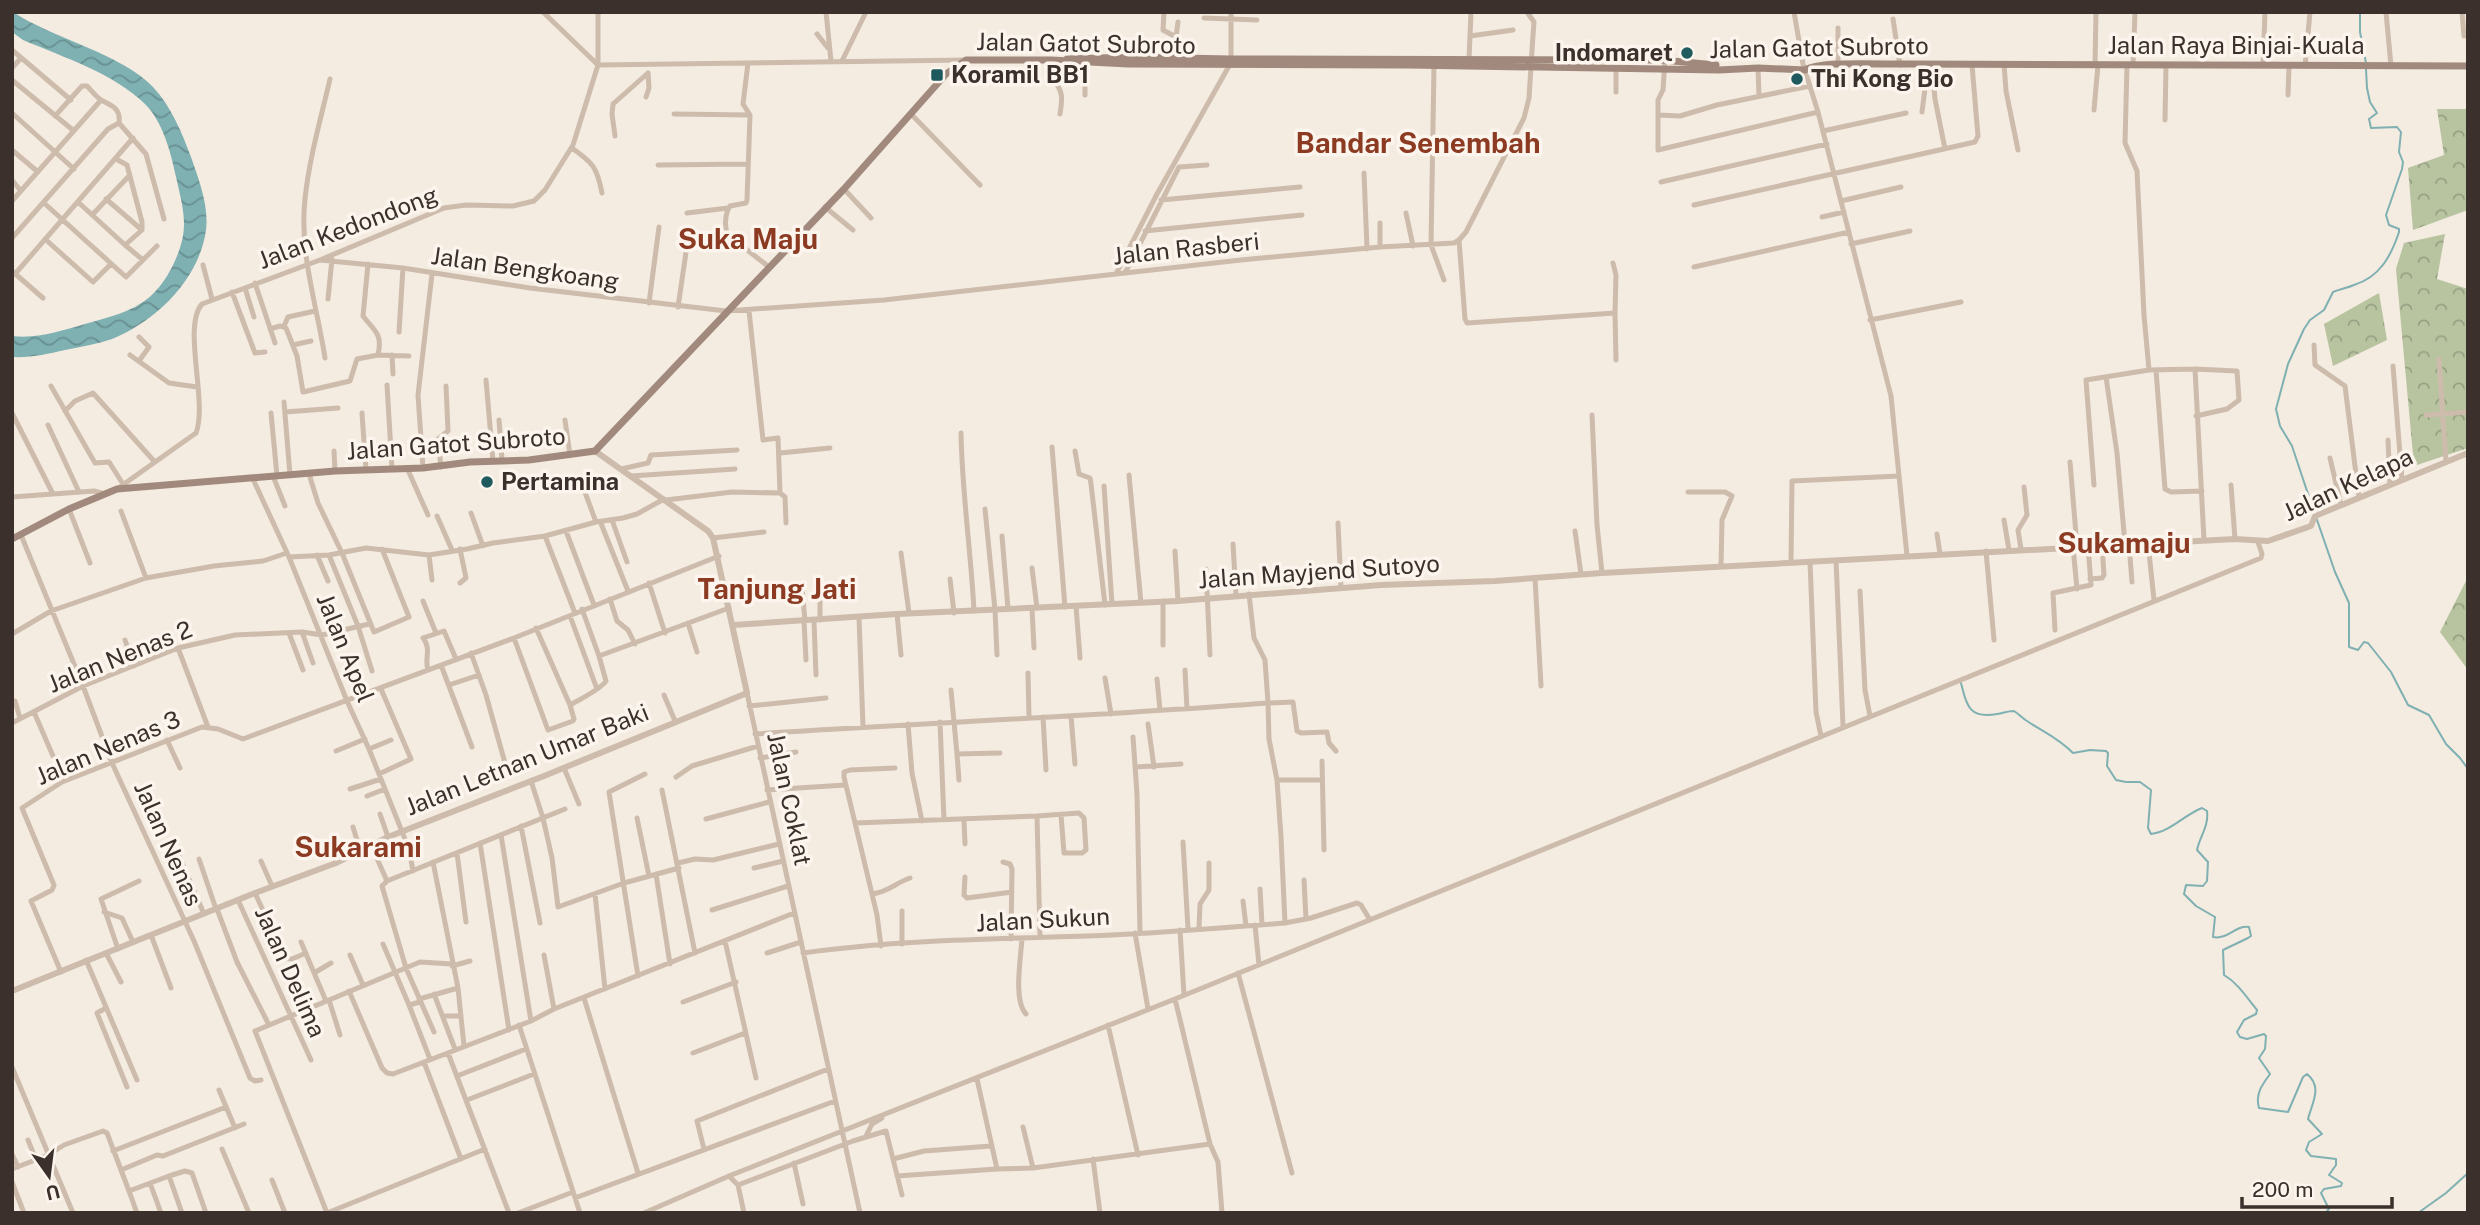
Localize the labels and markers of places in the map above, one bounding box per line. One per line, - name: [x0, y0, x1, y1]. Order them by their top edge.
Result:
- place label: Indomaret: [1555, 38, 1673, 66]
- marker: Indomaret: [1679, 45, 1695, 61]
- place label: Koramil BB1: [951, 60, 1089, 88]
- place label: Thi Kong Bio: [1811, 64, 1953, 92]
- marker: Koramil BB1: [929, 67, 945, 83]
- marker: Thi Kong Bio: [1789, 71, 1805, 87]
- place label: Pertamina: [501, 467, 619, 495]
- marker: Pertamina: [479, 474, 495, 490]

